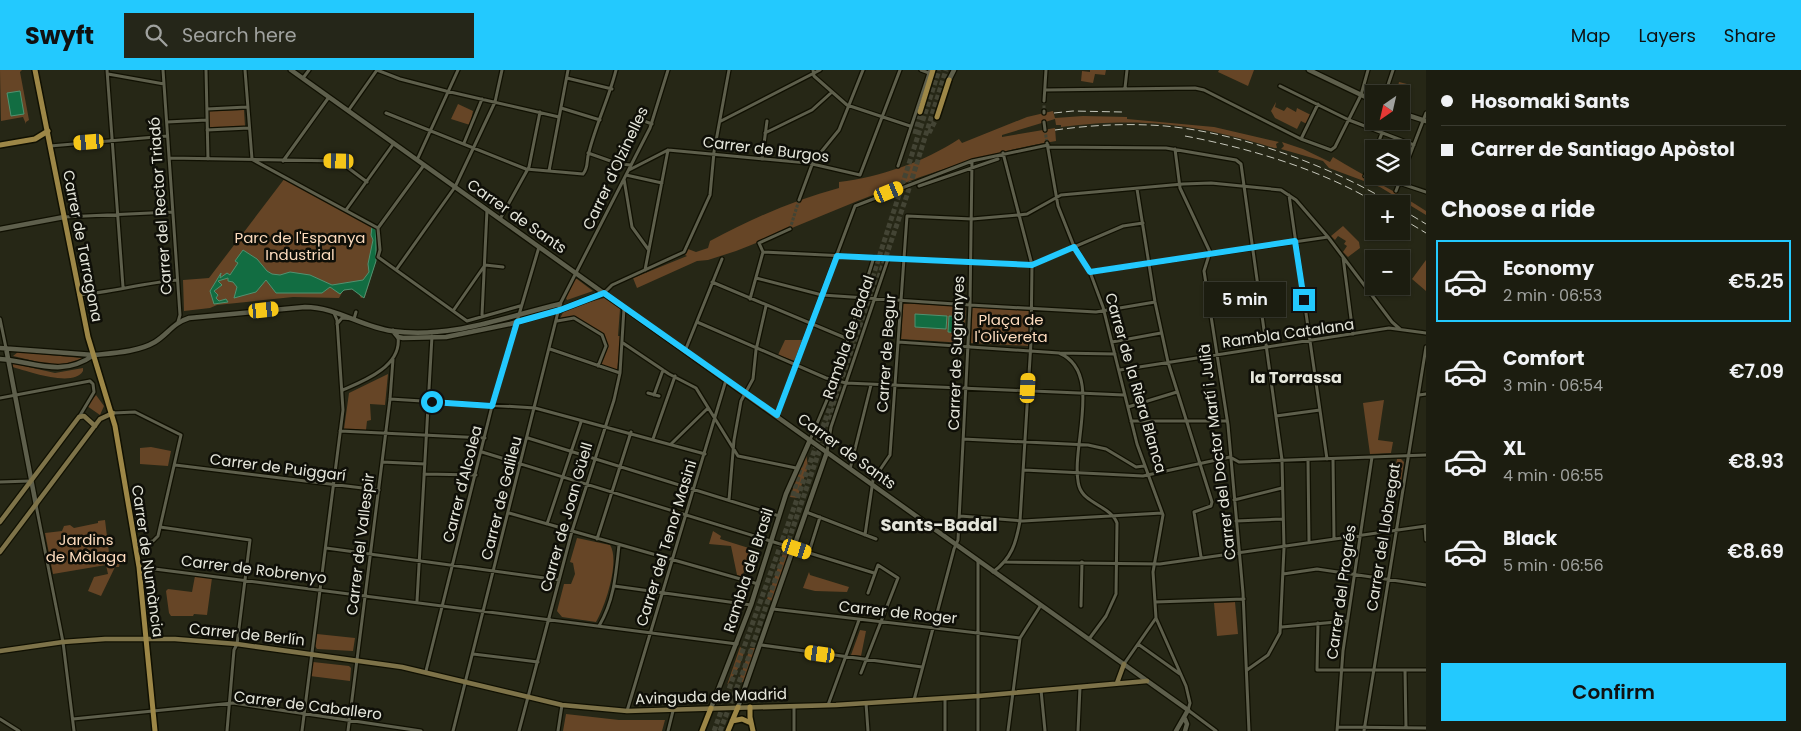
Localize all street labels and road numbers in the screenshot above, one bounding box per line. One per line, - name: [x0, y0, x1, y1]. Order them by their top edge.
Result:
- street label: Carrer d'Olzinelles: [577, 103, 653, 233]
- street label: Carrer del Rector Triadó: [143, 116, 177, 296]
- street label: Carrer de Burgos: [702, 131, 831, 167]
- street label: Carrer de Tarragona: [58, 168, 108, 324]
- street label: Carrer de Sants: [463, 174, 571, 258]
- street label: Rambla de Badal: [817, 272, 879, 402]
- street label: Carrer de Sugranyes: [943, 275, 969, 431]
- street label: Carrer de la Riera Blanca: [1100, 290, 1172, 476]
- street label: Carrer de Begur: [871, 292, 901, 413]
- street label: Rambla Catalana: [1220, 313, 1356, 353]
- street label: Carrer del Doctor Martí i Julià: [1193, 343, 1241, 561]
- street label: Carrer de Sants: [793, 408, 901, 494]
- street label: Carrer d'Alcolea: [437, 423, 487, 545]
- street label: Carrer de Galileu: [475, 434, 527, 562]
- street label: Carrer de Joan Güell: [535, 440, 597, 594]
- street label: Carrer de Puiggarí: [209, 448, 348, 486]
- street label: Carrer del Tenor Masini: [631, 457, 701, 629]
- street label: Carrer del Llobregat: [1361, 462, 1405, 612]
- street label: Carrer del Vallespir: [341, 471, 379, 616]
- street label: Carrer de Numància: [127, 484, 169, 638]
- street label: Rambla del Brasil: [718, 505, 778, 635]
- street label: Carrer del Progrés: [1321, 523, 1361, 661]
- street label: Carrer de Robrenyo: [180, 550, 328, 588]
- street label: Carrer de Roger: [838, 595, 959, 629]
- street label: Carrer de Berlín: [188, 617, 306, 651]
- street label: Avinguda de Madrid: [635, 683, 787, 709]
- street label: Carrer de Caballero: [233, 685, 383, 725]

